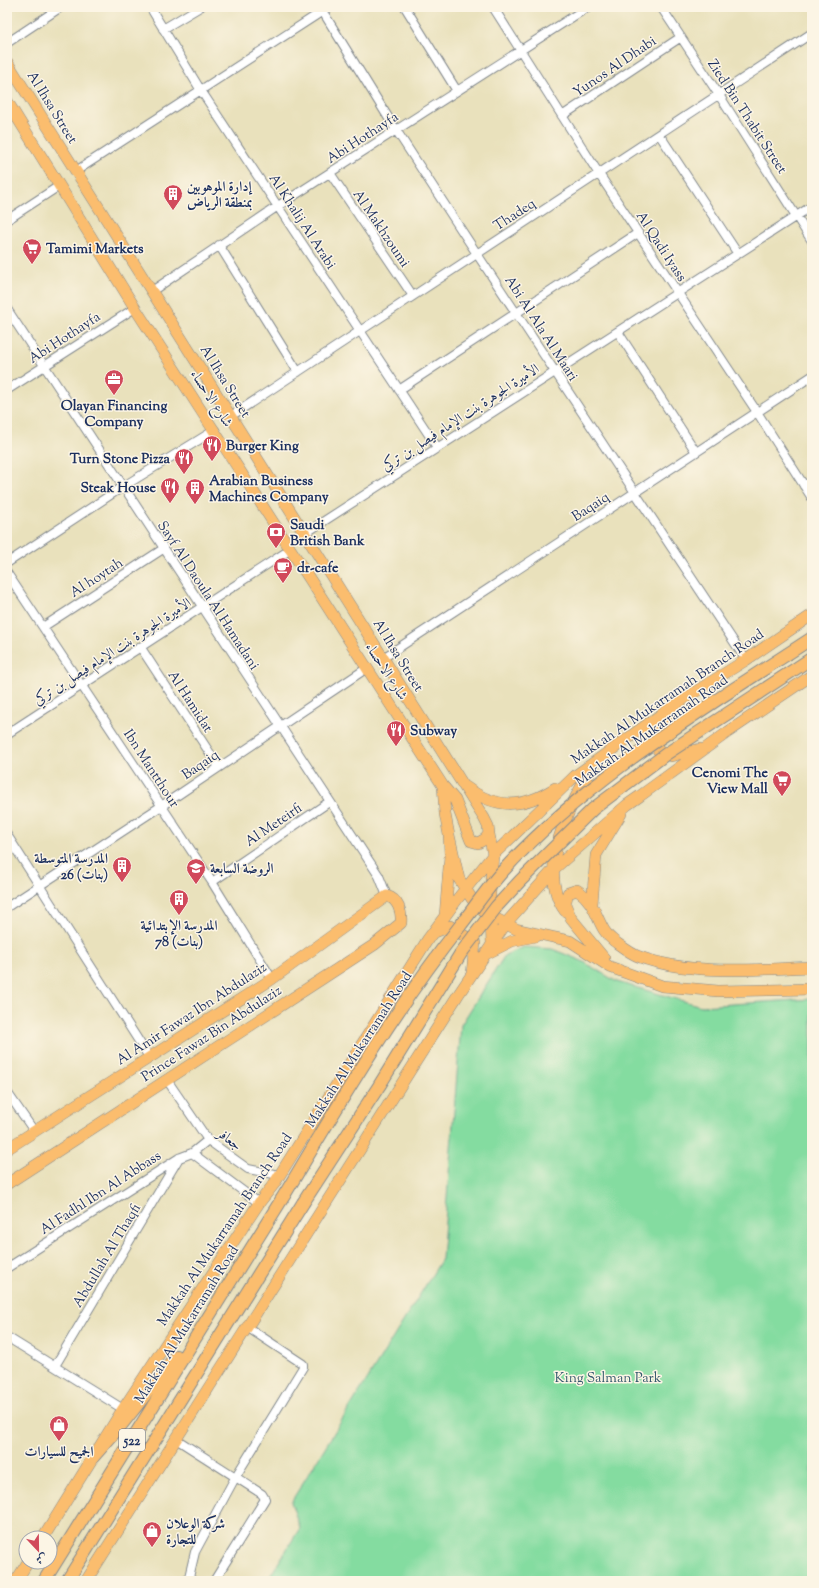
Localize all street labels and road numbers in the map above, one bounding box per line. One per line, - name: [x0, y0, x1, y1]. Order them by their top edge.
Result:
- street label: Yunos Al Dhabi: [569, 32, 661, 103]
- street label: Zied Bin Thabit Street: [702, 56, 791, 179]
- street label: Al Ihsa Street: [21, 68, 82, 148]
- street label: Abi Hothayfa: [323, 108, 403, 169]
- street label: Al Khalij Al Arabi: [263, 170, 340, 274]
- street label: Al Makhzoumi: [347, 186, 414, 272]
- street label: Thadeq: [490, 195, 540, 237]
- street label: Al Qadi Iyass: [630, 208, 691, 286]
- street label: Abi Al Ala Al Maari: [499, 273, 582, 386]
- street label: Abi Hothayfa: [25, 308, 105, 369]
- street label: Al Ihsa Street: [194, 342, 255, 422]
- street label: الأميرة الجوهرة بنت الإمام فيصل بن تركي: [377, 358, 544, 478]
- street label: شارع الاحساء: [184, 366, 236, 432]
- street label: Baqaiq: [568, 488, 614, 527]
- street label: Sayf Al Daoula Al Hamadani: [151, 518, 263, 675]
- street label: Al hoytah: [66, 554, 128, 603]
- street label: الأميرة الجوهرة بنت الإمام فيصل بن تركي: [29, 592, 196, 712]
- street label: Al Ihsa Street: [367, 616, 428, 696]
- street label: Makkah Al Mukarramah Branch Road: [568, 625, 769, 770]
- street label: شارع الاحساء: [359, 639, 411, 705]
- street label: Al Hamidat: [162, 667, 217, 737]
- street label: Makkah Al Mukarramah Road: [572, 671, 733, 792]
- street label: Ibn Mantthour: [117, 726, 184, 813]
- street label: Baqaiq: [178, 746, 224, 785]
- street label: Al Meteirfi: [241, 799, 307, 852]
- street label: Al Amir Fawaz Ibn Abdulaziz: [113, 958, 271, 1071]
- street label: Makkah Al Mukarramah Road: [302, 968, 418, 1132]
- street label: Prince Fawaz Bin Abdulaziz: [138, 982, 286, 1088]
- street label: جعافر: [211, 1123, 245, 1157]
- street label: Makkah Al Mukarramah Branch Road: [153, 1130, 298, 1331]
- street label: Al Fadhl Ibn Al Abbass: [37, 1147, 166, 1240]
- street label: Abdullah Al Thaqfi: [69, 1200, 147, 1312]
- street label: Makkah Al Mukarramah Road: [131, 1242, 245, 1408]
- road number: 522: [119, 1429, 145, 1451]

